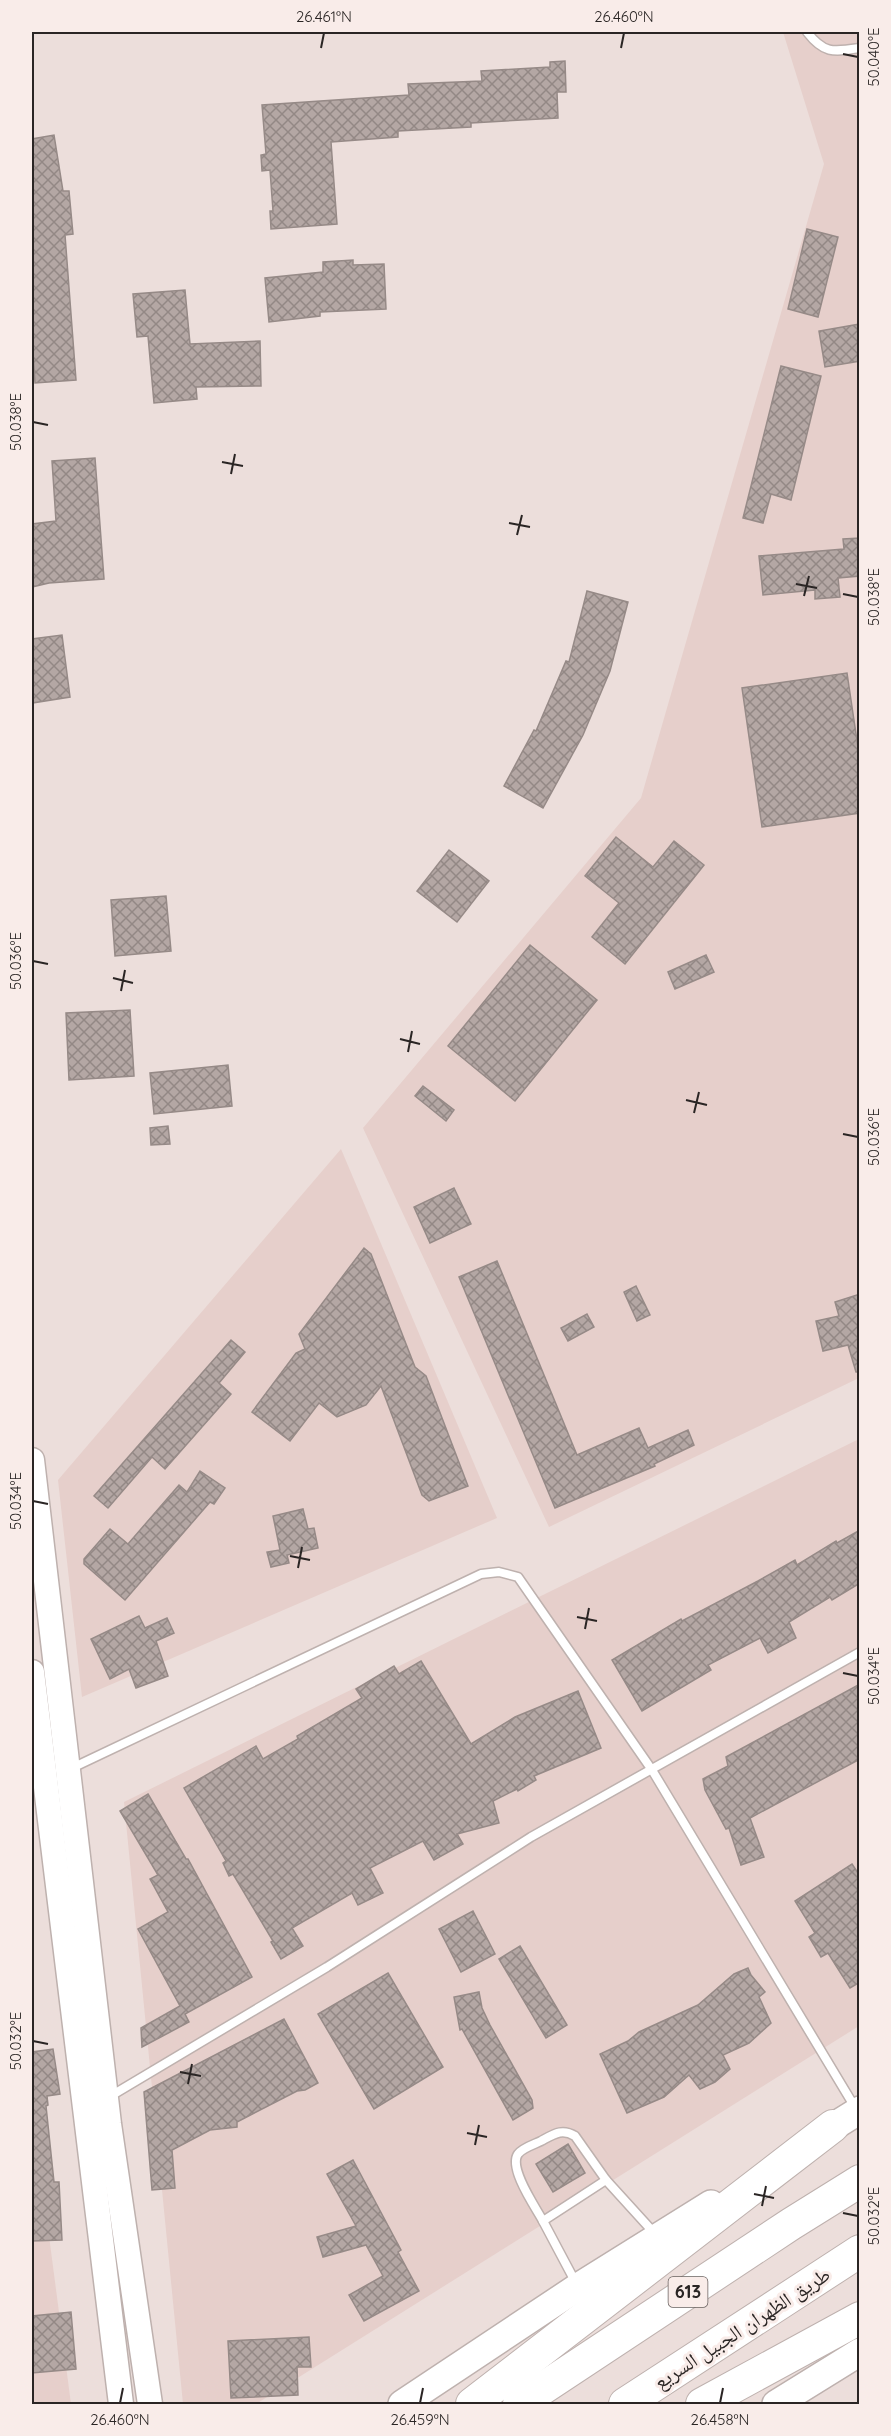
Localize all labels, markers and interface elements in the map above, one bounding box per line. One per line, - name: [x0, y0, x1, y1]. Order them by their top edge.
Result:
- text: 26.461°N: [296, 7, 352, 26]
- text: 26.460°N: [594, 7, 654, 26]
- text: 50.040°E: [864, 27, 883, 87]
- text: 50.038°E: [6, 393, 25, 451]
- text: 50.038°E: [864, 568, 883, 626]
- text: 50.036°E: [6, 932, 25, 990]
- text: 50.036°E: [864, 1108, 883, 1166]
- text: 50.034°E: [6, 1472, 25, 1530]
- text: 50.034°E: [864, 1647, 883, 1705]
- text: 50.032°E: [6, 2012, 25, 2070]
- text: 50.032°E: [864, 2187, 883, 2245]
- street label: طريق الظهران الجبيل السريع: [649, 2261, 835, 2395]
- road number: 613: [668, 2277, 708, 2307]
- text: 26.460°N: [90, 2410, 150, 2429]
- text: 26.459°N: [390, 2410, 450, 2429]
- text: 26.458°N: [691, 2410, 749, 2429]

